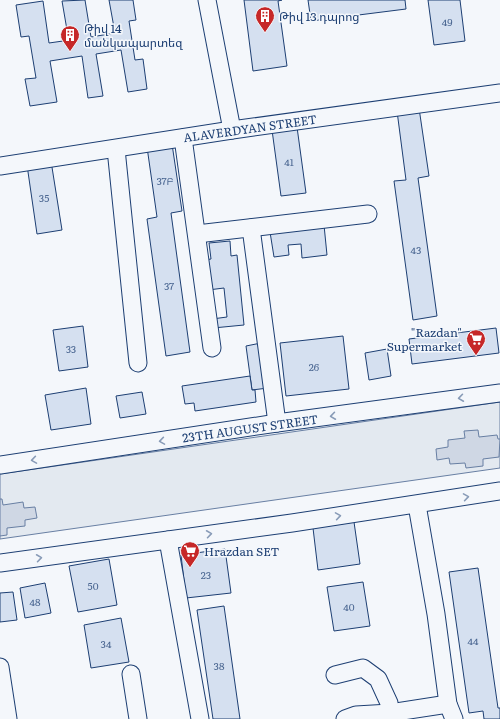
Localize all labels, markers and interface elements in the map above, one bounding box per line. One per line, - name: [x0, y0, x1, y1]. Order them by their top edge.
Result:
- building icon: Թիվ 13 դպրոց: [254, 5, 276, 33]
- place label: Թիվ 13 դպրոց: [279, 7, 360, 25]
- house number: 49: [442, 14, 452, 29]
- place label: Թիվ 14 մանկապարտեզ: [84, 19, 183, 51]
- building icon: Թիվ 14 մանկապարտեզ: [59, 24, 81, 52]
- street label: ALAVERDYAN STREET: [182, 110, 318, 146]
- house number: 41: [284, 154, 294, 169]
- house number: 37Բ: [156, 173, 174, 188]
- house number: 35: [39, 190, 49, 205]
- house number: 43: [411, 242, 421, 257]
- house number: 37: [164, 278, 174, 293]
- place label: "Razdan" Supermarket: [387, 323, 462, 355]
- supermarket icon: "Razdan" Supermarket: [465, 328, 487, 356]
- house number: 33: [66, 341, 76, 356]
- house number: 26: [309, 359, 320, 374]
- one-way arrow: [458, 393, 464, 402]
- street label: 23TH AUGUST STREET: [181, 410, 319, 446]
- one-way arrow: [329, 411, 336, 420]
- one-way arrow: [159, 436, 165, 445]
- one-way arrow: [31, 455, 37, 464]
- one-way arrow: [463, 493, 469, 502]
- one-way arrow: [335, 512, 341, 521]
- one-way arrow: [206, 530, 212, 539]
- supermarket icon: Hrazdan SET: [179, 540, 201, 568]
- place label: Hrazdan SET: [204, 542, 280, 560]
- one-way arrow: [36, 554, 42, 563]
- house number: 23: [201, 567, 211, 582]
- house number: 50: [88, 578, 99, 593]
- house number: 48: [29, 594, 41, 609]
- house number: 40: [343, 599, 355, 614]
- house number: 44: [467, 633, 479, 648]
- house number: 34: [101, 636, 112, 651]
- house number: 38: [214, 658, 225, 673]

